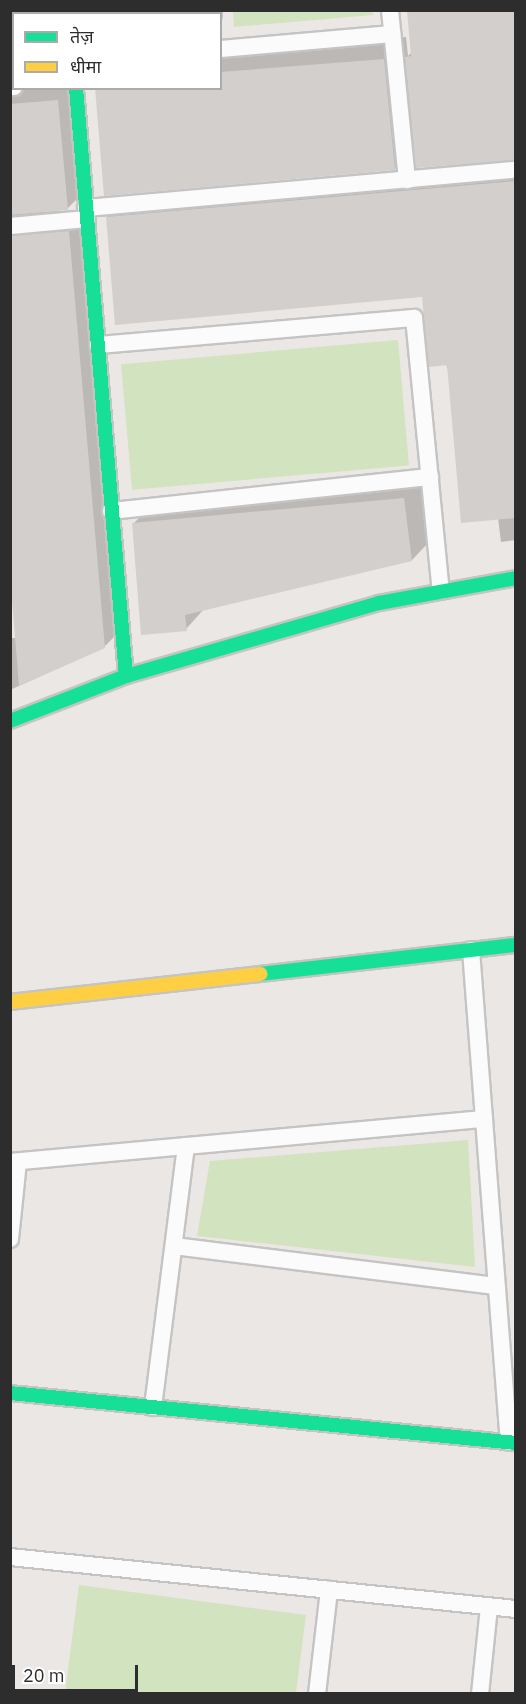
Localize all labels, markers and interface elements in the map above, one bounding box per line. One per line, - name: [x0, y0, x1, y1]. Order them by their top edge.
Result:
- legend: [12, 12, 222, 90]
- text: तेज़: [70, 25, 94, 48]
- text: धीमा: [70, 55, 101, 78]
- scale bar: [15, 1653, 141, 1691]
- text: 20 m: [23, 1664, 65, 1687]

